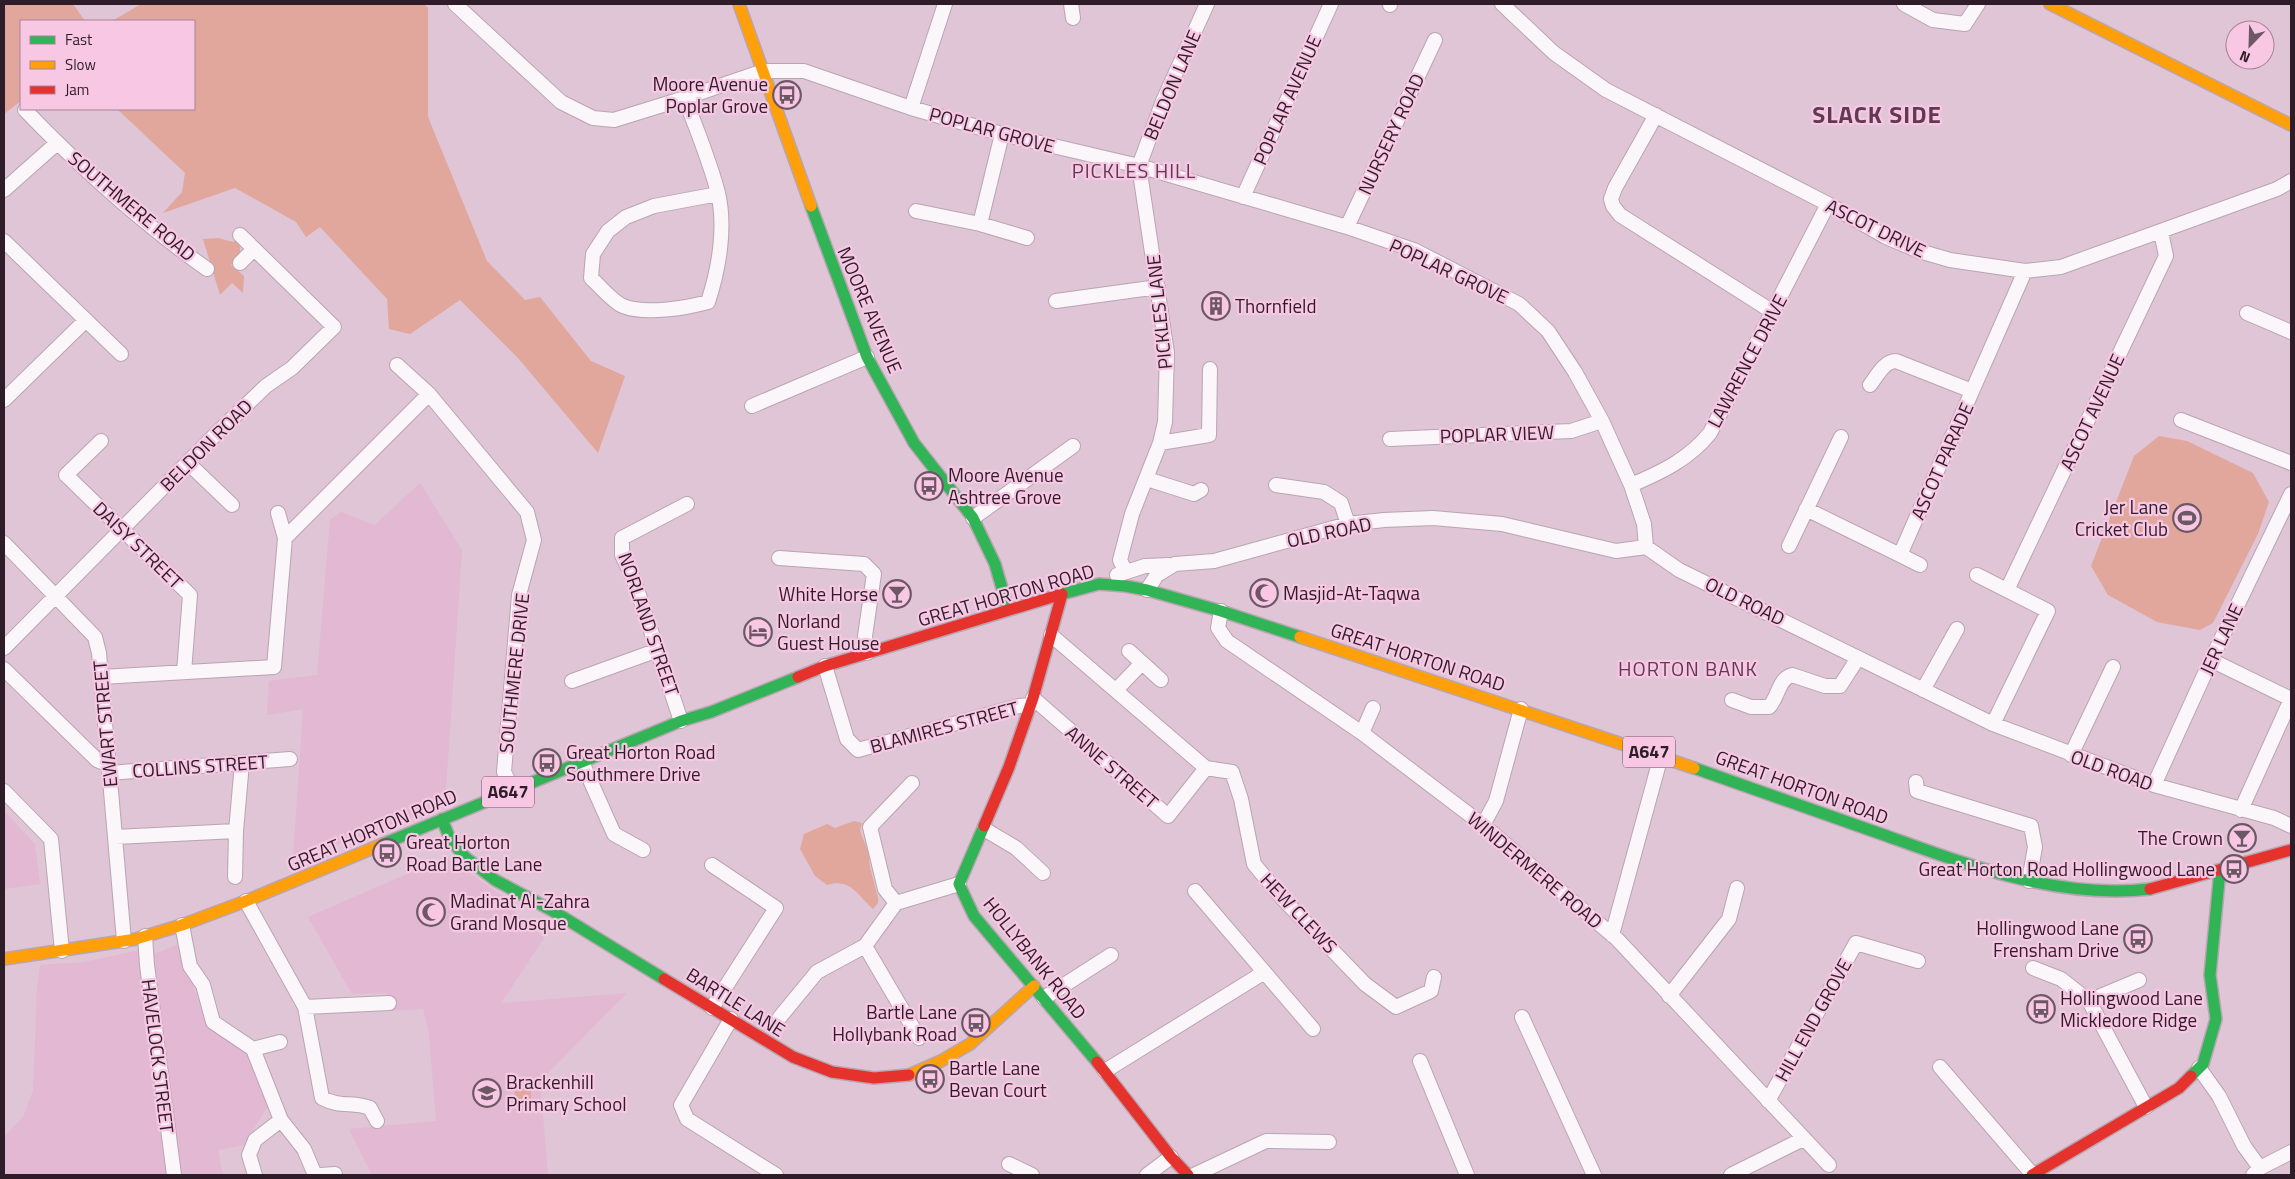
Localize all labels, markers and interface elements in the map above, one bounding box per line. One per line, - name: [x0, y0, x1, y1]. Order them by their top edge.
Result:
- legend: [20, 20, 195, 110]
- north arrow: [2225, 20, 2275, 70]
- street label: BELDON LANE: [1135, 25, 1208, 144]
- text: Fast: [65, 28, 93, 51]
- street label: POPLAR AVENUE: [1245, 30, 1328, 169]
- text: N: [2236, 46, 2253, 69]
- text: Slow: [65, 53, 96, 76]
- street label: NURSERY ROAD: [1350, 68, 1431, 199]
- place label: Moore Avenue Poplar Grove: [652, 69, 768, 120]
- text: Jam: [65, 78, 89, 101]
- bus stop icon: Moore Avenue Poplar Grove: [772, 80, 802, 110]
- district label: SLACK SIDE: [1812, 96, 1942, 132]
- street label: POPLAR GROVE: [926, 99, 1058, 160]
- street label: SOUTHMERE ROAD: [62, 144, 202, 268]
- district label: PICKLES HILL: [1072, 155, 1196, 186]
- street label: ASCOT DRIVE: [1821, 191, 1931, 264]
- street label: POPLAR GROVE: [1385, 230, 1514, 311]
- street label: MOORE AVENUE: [831, 242, 910, 378]
- street label: PICKLES LANE: [1138, 253, 1179, 371]
- street label: LAWRENCE DRIVE: [1699, 289, 1794, 433]
- building icon: Thornfield: [1201, 291, 1231, 321]
- place label: Thornfield: [1235, 291, 1317, 320]
- street label: ASCOT AVENUE: [2052, 349, 2131, 475]
- street label: BELDON ROAD: [153, 392, 259, 498]
- street label: ASCOT PARADE: [1903, 398, 1980, 524]
- street label: POPLAR VIEW: [1439, 417, 1555, 450]
- place label: Moore Avenue Ashtree Grove: [948, 460, 1064, 511]
- bus stop icon: Moore Avenue Ashtree Grove: [914, 471, 944, 501]
- place label: Jer Lane Cricket Club: [2075, 492, 2168, 543]
- street label: DAISY STREET: [87, 494, 190, 595]
- sports icon: Jer Lane Cricket Club: [2172, 503, 2202, 533]
- street label: OLD ROAD: [1284, 508, 1374, 555]
- street label: NORLAND STREET: [611, 548, 688, 699]
- street label: GREAT HORTON ROAD: [914, 555, 1097, 634]
- street label: OLD ROAD: [1700, 569, 1790, 632]
- mosque icon: Masjid-At-Taqwa: [1249, 578, 1279, 608]
- place label: Masjid-At-Taqwa: [1283, 578, 1420, 607]
- place label: White Horse: [779, 579, 878, 608]
- bar icon: White Horse: [882, 579, 912, 609]
- street label: SOUTHMERE DRIVE: [491, 591, 536, 754]
- street label: JER LANE: [2191, 598, 2250, 679]
- place label: Norland Guest House: [777, 606, 879, 657]
- street label: GREAT HORTON ROAD: [1327, 615, 1509, 698]
- hotel icon: Norland Guest House: [743, 617, 773, 647]
- district label: HORTON BANK: [1618, 653, 1758, 684]
- street label: EWART STREET: [85, 660, 124, 789]
- street label: BLAMIRES STREET: [867, 693, 1021, 760]
- street label: ANNE STREET: [1060, 718, 1165, 815]
- road number: A647: [1623, 736, 1675, 768]
- place label: Great Horton Road Southmere Drive: [566, 737, 716, 788]
- street label: OLD ROAD: [2067, 741, 2157, 798]
- street label: GREAT HORTON ROAD: [1712, 742, 1893, 831]
- street label: COLLINS STREET: [131, 746, 269, 785]
- bus stop icon: Great Horton Road Southmere Drive: [532, 748, 562, 778]
- road number: A647: [482, 776, 534, 808]
- street label: GREAT HORTON ROAD: [282, 781, 461, 878]
- street label: WINDERMERE ROAD: [1461, 804, 1609, 935]
- place label: The Crown: [2138, 823, 2223, 852]
- bar icon: The Crown: [2227, 823, 2257, 853]
- place label: Great Horton Road Bartle Lane: [406, 827, 542, 878]
- bus stop icon: Great Horton Road Bartle Lane: [372, 838, 402, 868]
- place label: Great Horton Road Hollingwood Lane: [1918, 854, 2215, 883]
- bus stop icon: Great Horton Road Hollingwood Lane: [2219, 854, 2249, 884]
- street label: HEW CLEWS: [1254, 866, 1345, 960]
- place label: Madinat Al-Zahra Grand Mosque: [450, 886, 590, 937]
- street label: HOLLYBANK ROAD: [977, 890, 1094, 1025]
- mosque icon: Madinat Al-Zahra Grand Mosque: [416, 897, 446, 927]
- place label: Hollingwood Lane Frensham Drive: [1976, 913, 2119, 964]
- bus stop icon: Hollingwood Lane Frensham Drive: [2123, 924, 2153, 954]
- street label: HILL END GROVE: [1767, 953, 1858, 1087]
- street label: BARTLE LANE: [681, 960, 791, 1044]
- street label: HAVELOCK STREET: [135, 977, 182, 1135]
- place label: Hollingwood Lane Mickledore Ridge: [2060, 983, 2203, 1034]
- bus stop icon: Hollingwood Lane Mickledore Ridge: [2026, 994, 2056, 1024]
- place label: Bartle Lane Hollybank Road: [832, 997, 957, 1048]
- bus stop icon: Bartle Lane Hollybank Road: [961, 1008, 991, 1038]
- place label: Bartle Lane Bevan Court: [949, 1053, 1047, 1104]
- bus stop icon: Bartle Lane Bevan Court: [915, 1064, 945, 1094]
- place label: Brackenhill Primary School: [506, 1067, 627, 1118]
- school or university icon: Brackenhill Primary School: [472, 1078, 502, 1108]

